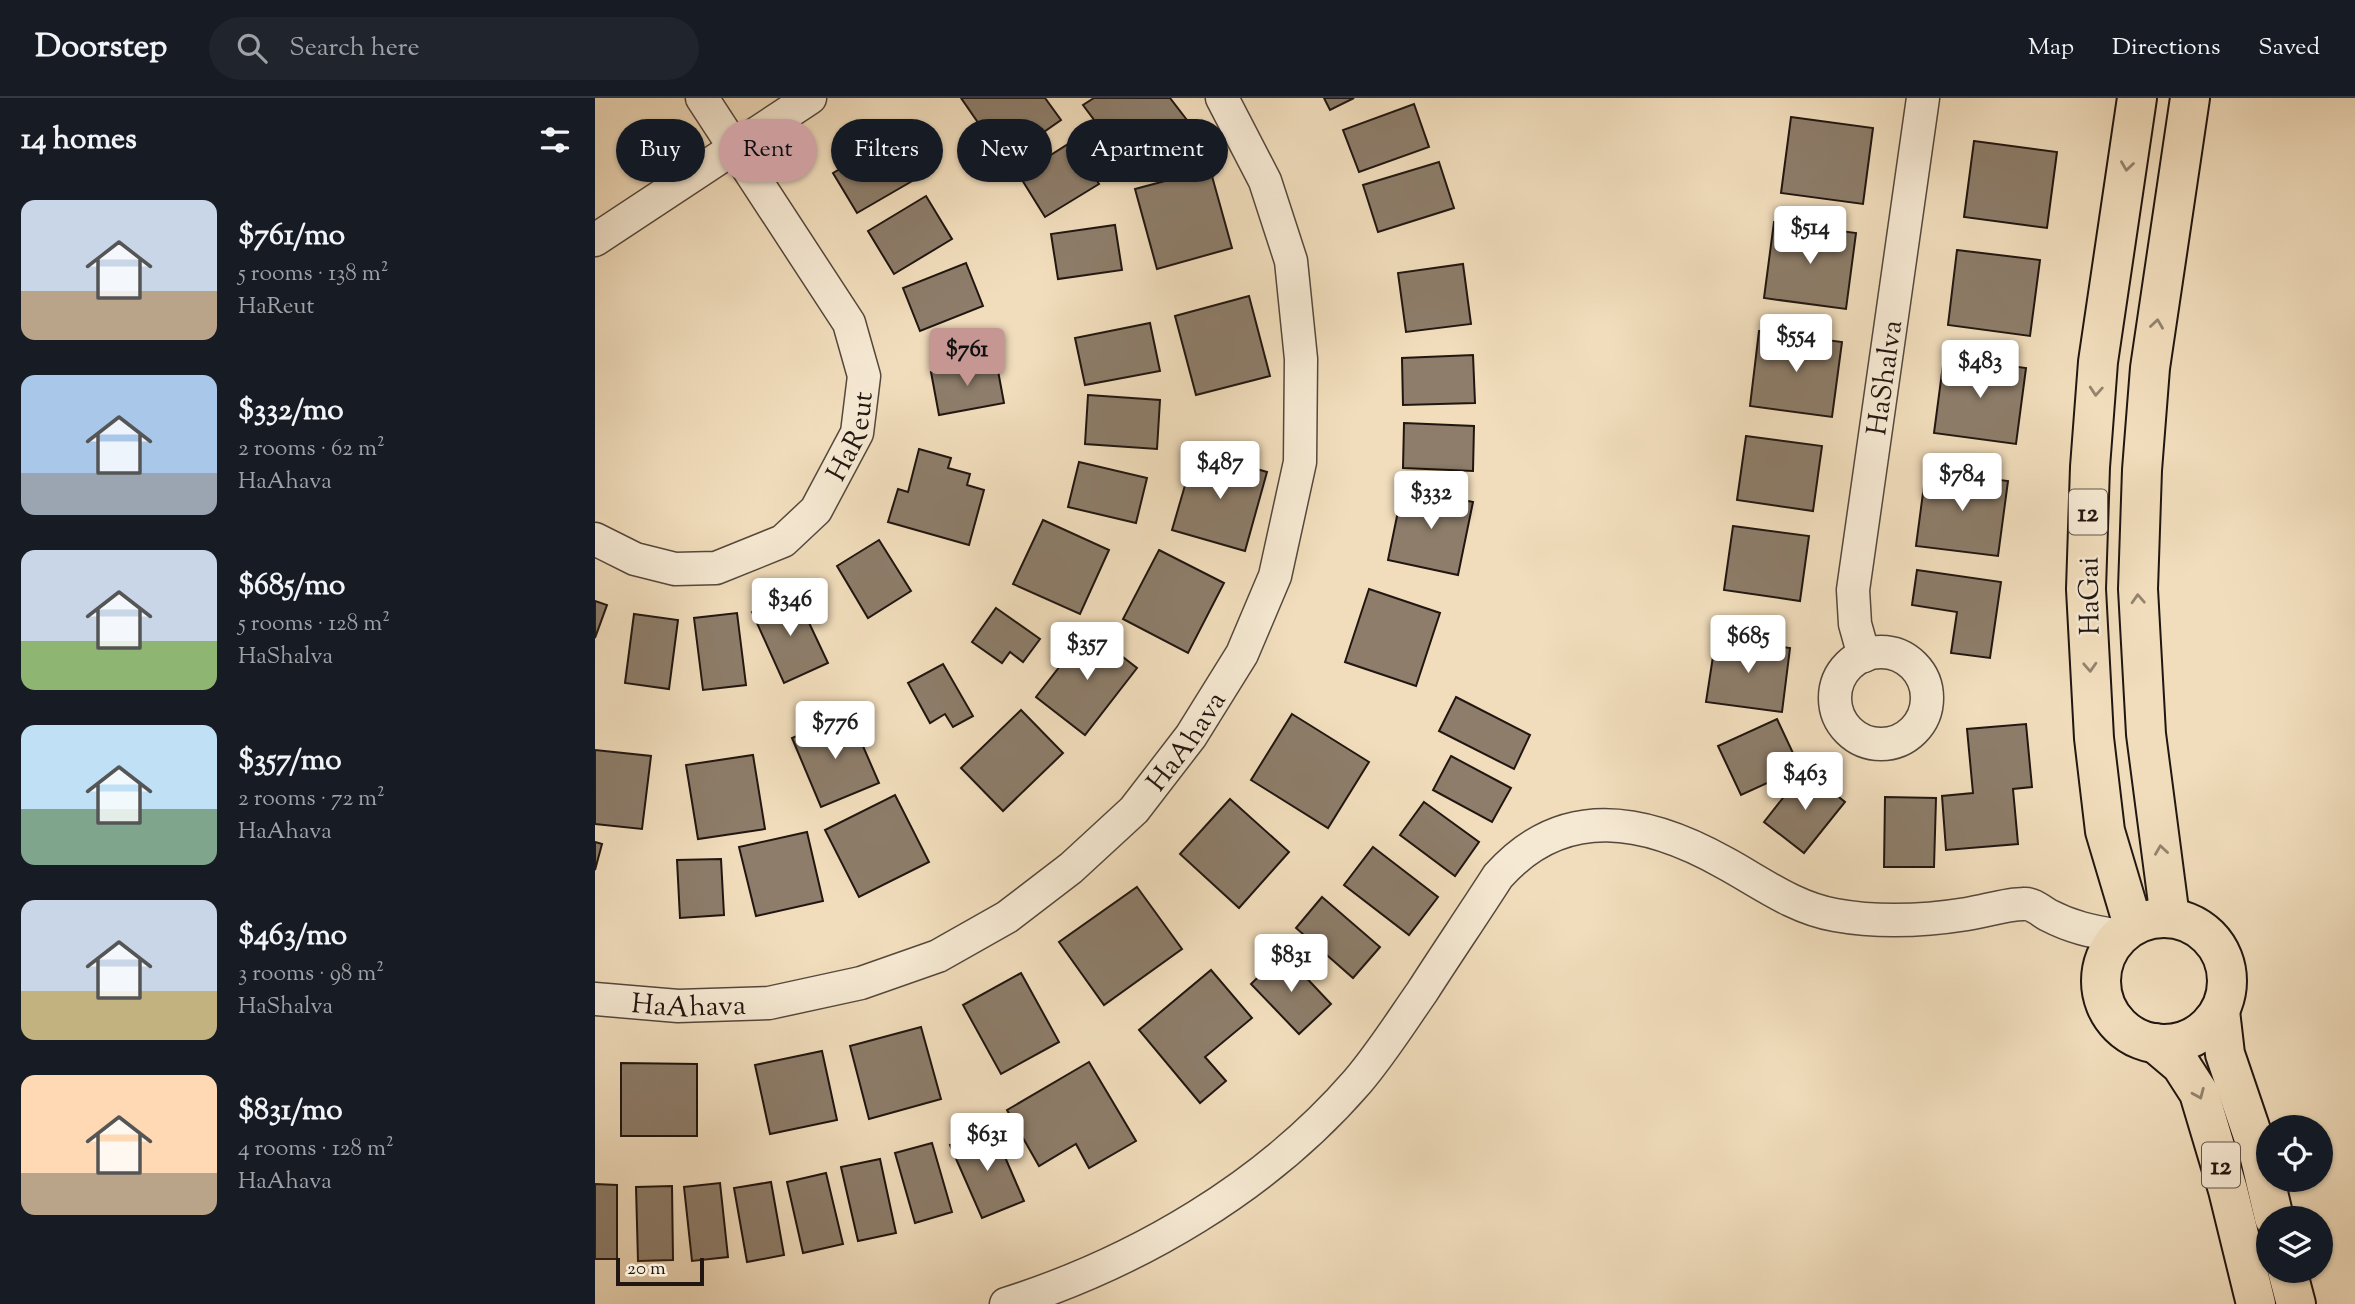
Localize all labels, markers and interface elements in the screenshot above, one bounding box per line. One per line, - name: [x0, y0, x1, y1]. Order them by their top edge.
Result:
- search box: [209, 17, 699, 80]
- text: Doorstep: [35, 24, 167, 72]
- icon: search: [233, 29, 271, 67]
- text: Search here: [289, 30, 420, 67]
- text: Map: [2028, 31, 2074, 65]
- text: Directions: [2112, 31, 2220, 65]
- text: Saved: [2258, 31, 2320, 65]
- text: 14 homes: [21, 119, 137, 162]
- chip: Buy: [616, 119, 705, 182]
- chip: Rent: [719, 119, 817, 182]
- chip: Filters: [831, 119, 943, 182]
- chip: New: [957, 119, 1052, 182]
- chip: Apartment: [1066, 119, 1228, 182]
- icon: filters: [536, 121, 574, 159]
- one-way arrow: [2120, 160, 2135, 171]
- pin: $514: [1769, 206, 1851, 266]
- text: $514: [1790, 212, 1830, 245]
- text: $761/mo: [238, 215, 345, 258]
- icon: home: [77, 228, 161, 312]
- text: 5 rooms · 138 m²: [238, 258, 389, 291]
- text: HaReut: [238, 291, 314, 324]
- pin: $554: [1755, 314, 1837, 374]
- street label: HaShalva: [1858, 318, 1914, 438]
- one-way arrow: [2149, 318, 2164, 330]
- text: $554: [1776, 320, 1816, 353]
- pin: $761: [926, 328, 1008, 388]
- text: $761: [946, 334, 988, 367]
- pin: $483: [1939, 341, 2021, 400]
- text: $483: [1958, 346, 2002, 379]
- one-way arrow: [2089, 386, 2104, 397]
- street label: HaReut: [818, 389, 885, 489]
- text: $332/mo: [238, 390, 344, 433]
- icon: home: [77, 403, 161, 487]
- text: 2 rooms · 62 m²: [238, 433, 385, 466]
- pin: $487: [1179, 442, 1261, 501]
- text: $487: [1197, 447, 1243, 480]
- pin: $784: [1921, 454, 2003, 513]
- text: $784: [1939, 459, 1985, 492]
- text: HaAhava: [238, 466, 332, 499]
- pin: $332: [1390, 472, 1472, 531]
- text: $332: [1410, 477, 1452, 510]
- road number: 12: [2069, 490, 2107, 534]
- street label: HaGai: [2070, 556, 2112, 636]
- text: $685/mo: [238, 565, 346, 608]
- icon: home: [77, 578, 161, 662]
- pin: $346: [749, 578, 831, 638]
- text: $346: [768, 584, 812, 617]
- one-way arrow: [2131, 593, 2146, 604]
- text: 5 rooms · 128 m²: [238, 608, 390, 641]
- pin: $685: [1707, 616, 1789, 675]
- text: $685: [1726, 621, 1770, 654]
- pin: $357: [1046, 622, 1128, 682]
- text: $357: [1067, 628, 1107, 661]
- text: HaShalva: [238, 641, 333, 674]
- one-way arrow: [2082, 662, 2097, 673]
- street label: HaAhava: [1138, 684, 1237, 801]
- pin: $776: [794, 702, 876, 761]
- text: $776: [812, 707, 858, 740]
- text: $357/mo: [238, 740, 342, 783]
- pin: $463: [1764, 752, 1846, 812]
- icon: home: [77, 753, 161, 837]
- text: $463: [1783, 758, 1827, 791]
- text: 2 rooms · 72 m²: [238, 783, 385, 816]
- text: HaAhava: [238, 816, 332, 849]
- one-way arrow: [2153, 844, 2168, 856]
- text: $463/mo: [238, 915, 347, 958]
- icon: home: [77, 928, 161, 1012]
- pin: $831: [1250, 934, 1332, 994]
- text: $831: [1271, 940, 1311, 973]
- text: 3 rooms · 98 m²: [238, 958, 384, 991]
- street label: HaAhava: [630, 985, 747, 1030]
- text: HaShalva: [238, 991, 333, 1024]
- one-way arrow: [2190, 1087, 2204, 1099]
- text: $831/mo: [238, 1090, 343, 1133]
- icon: home: [77, 1103, 161, 1187]
- pin: $631: [946, 1114, 1028, 1173]
- map controls: [2256, 1115, 2333, 1283]
- button: locate: [2256, 1115, 2333, 1192]
- text: $631: [967, 1119, 1007, 1152]
- text: 4 rooms · 128 m²: [238, 1133, 394, 1166]
- road number: 12: [2202, 1142, 2240, 1188]
- text: HaAhava: [238, 1166, 332, 1199]
- button: layers: [2256, 1206, 2333, 1283]
- scale bar: [616, 1255, 703, 1287]
- text: 20 m: [627, 1256, 666, 1283]

